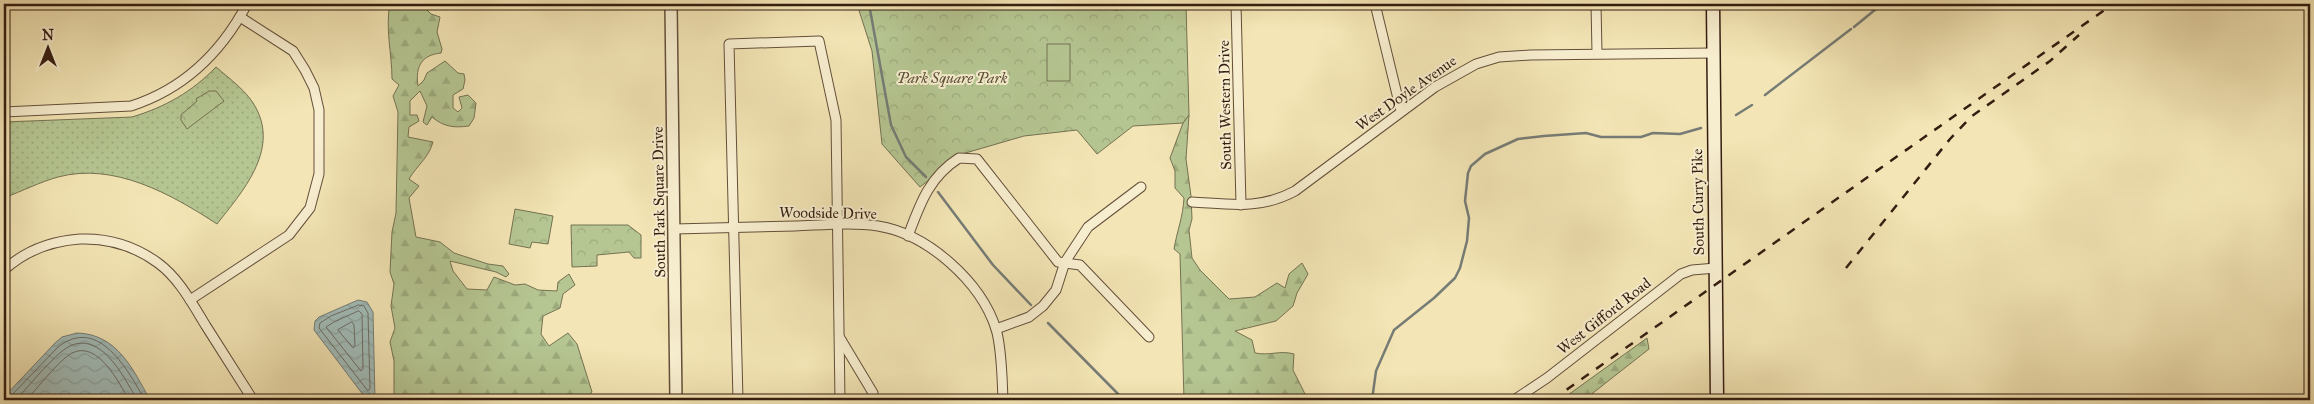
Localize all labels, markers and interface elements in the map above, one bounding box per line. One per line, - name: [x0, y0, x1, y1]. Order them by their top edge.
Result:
- north arrow: [22, 22, 72, 72]
- text: N: [42, 27, 54, 44]
- street label: South Western Drive: [1215, 40, 1235, 170]
- street label: West Doyle Avenue: [1352, 52, 1460, 134]
- park label: Park Square Park: [897, 69, 1008, 87]
- street label: South Park Square Drive: [649, 126, 670, 278]
- street label: South Curry Pike: [1688, 148, 1708, 256]
- street label: Woodside Drive: [779, 203, 877, 223]
- street label: West Gifford Road: [1554, 274, 1655, 358]

